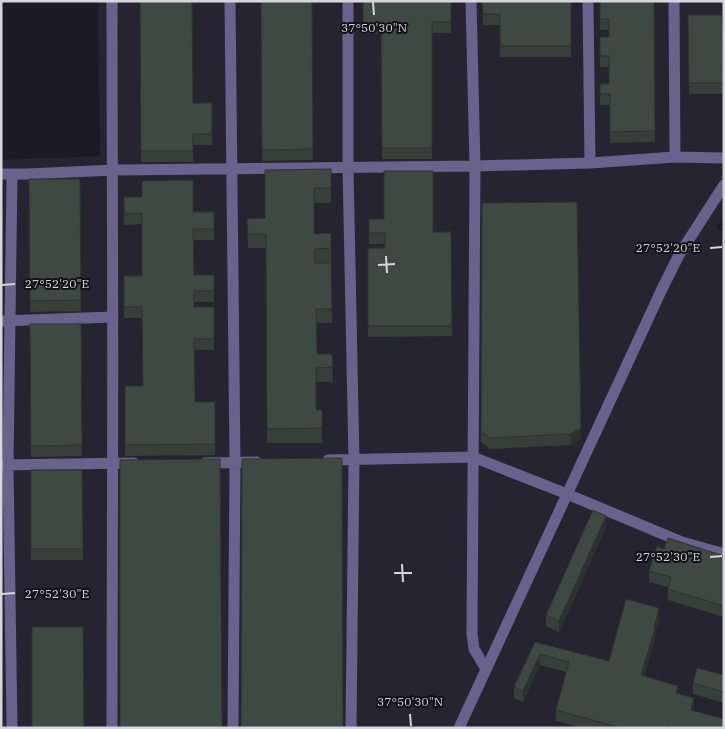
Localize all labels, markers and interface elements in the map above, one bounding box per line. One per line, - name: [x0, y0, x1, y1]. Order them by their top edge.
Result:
- text: 37°50'30"N: [341, 20, 407, 35]
- text: 27°52'20"E: [636, 240, 700, 255]
- text: 27°52'20"E: [25, 276, 89, 291]
- text: 27°52'30"E: [636, 549, 700, 564]
- text: 27°52'30"E: [25, 586, 89, 601]
- text: 37°50'30"N: [377, 694, 443, 709]

